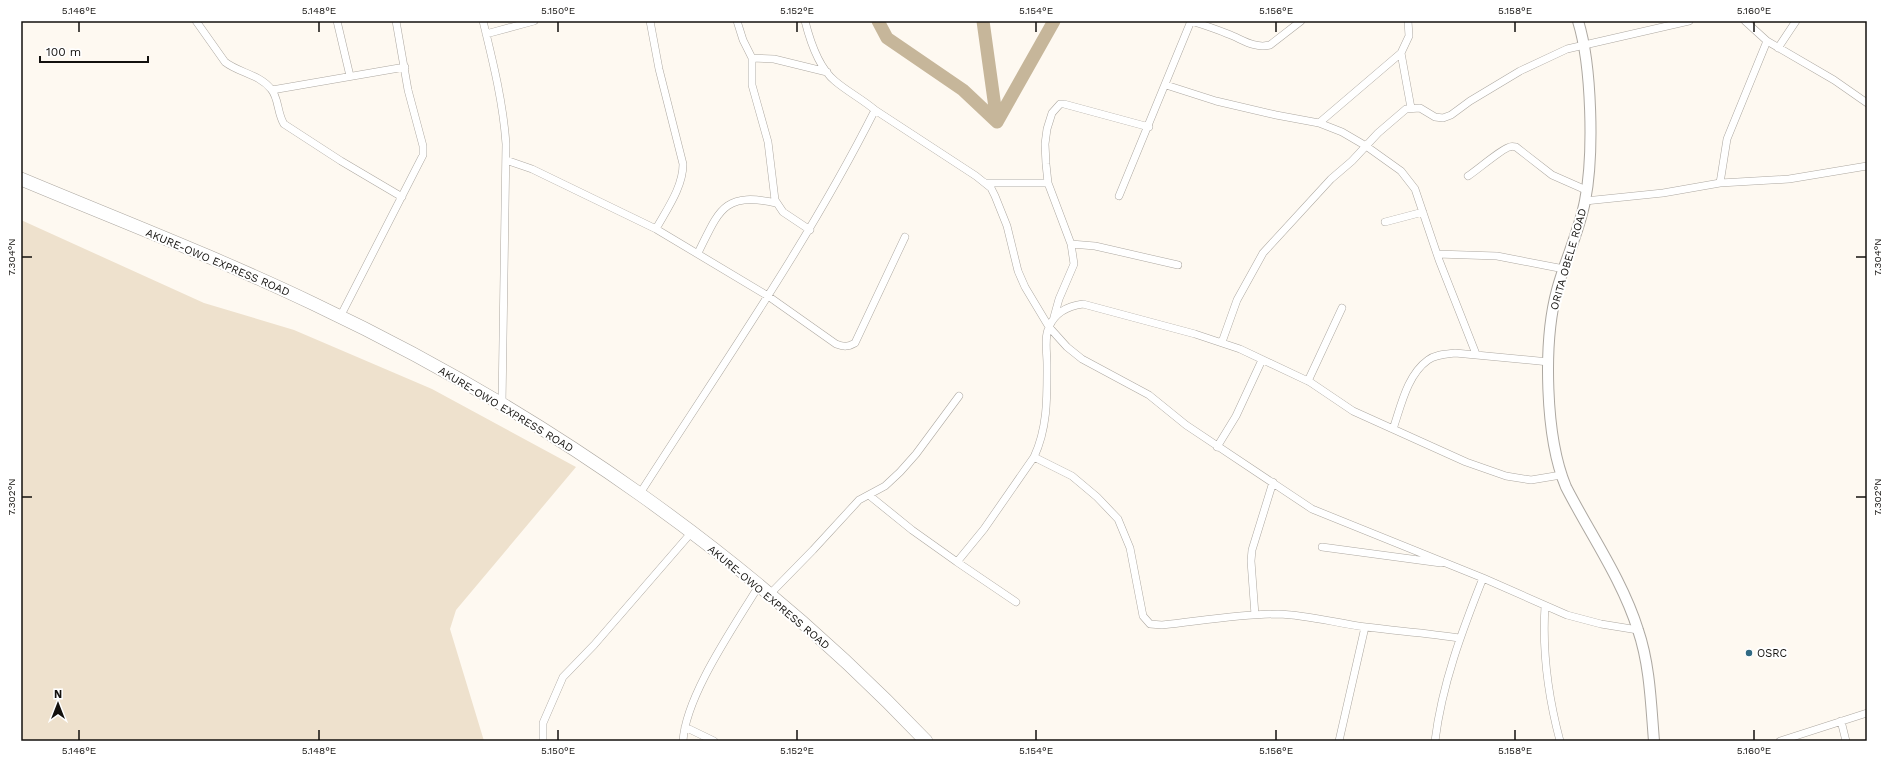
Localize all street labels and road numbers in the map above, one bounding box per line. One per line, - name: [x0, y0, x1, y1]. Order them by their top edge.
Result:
- street label: ORITA OBELE ROAD: [1548, 207, 1589, 312]
- street label: AKURE-OWO EXPRESS ROAD: [144, 226, 292, 299]
- street label: AKURE-OWO EXPRESS ROAD: [436, 364, 576, 455]
- street label: AKURE-OWO EXPRESS ROAD: [705, 543, 832, 652]

